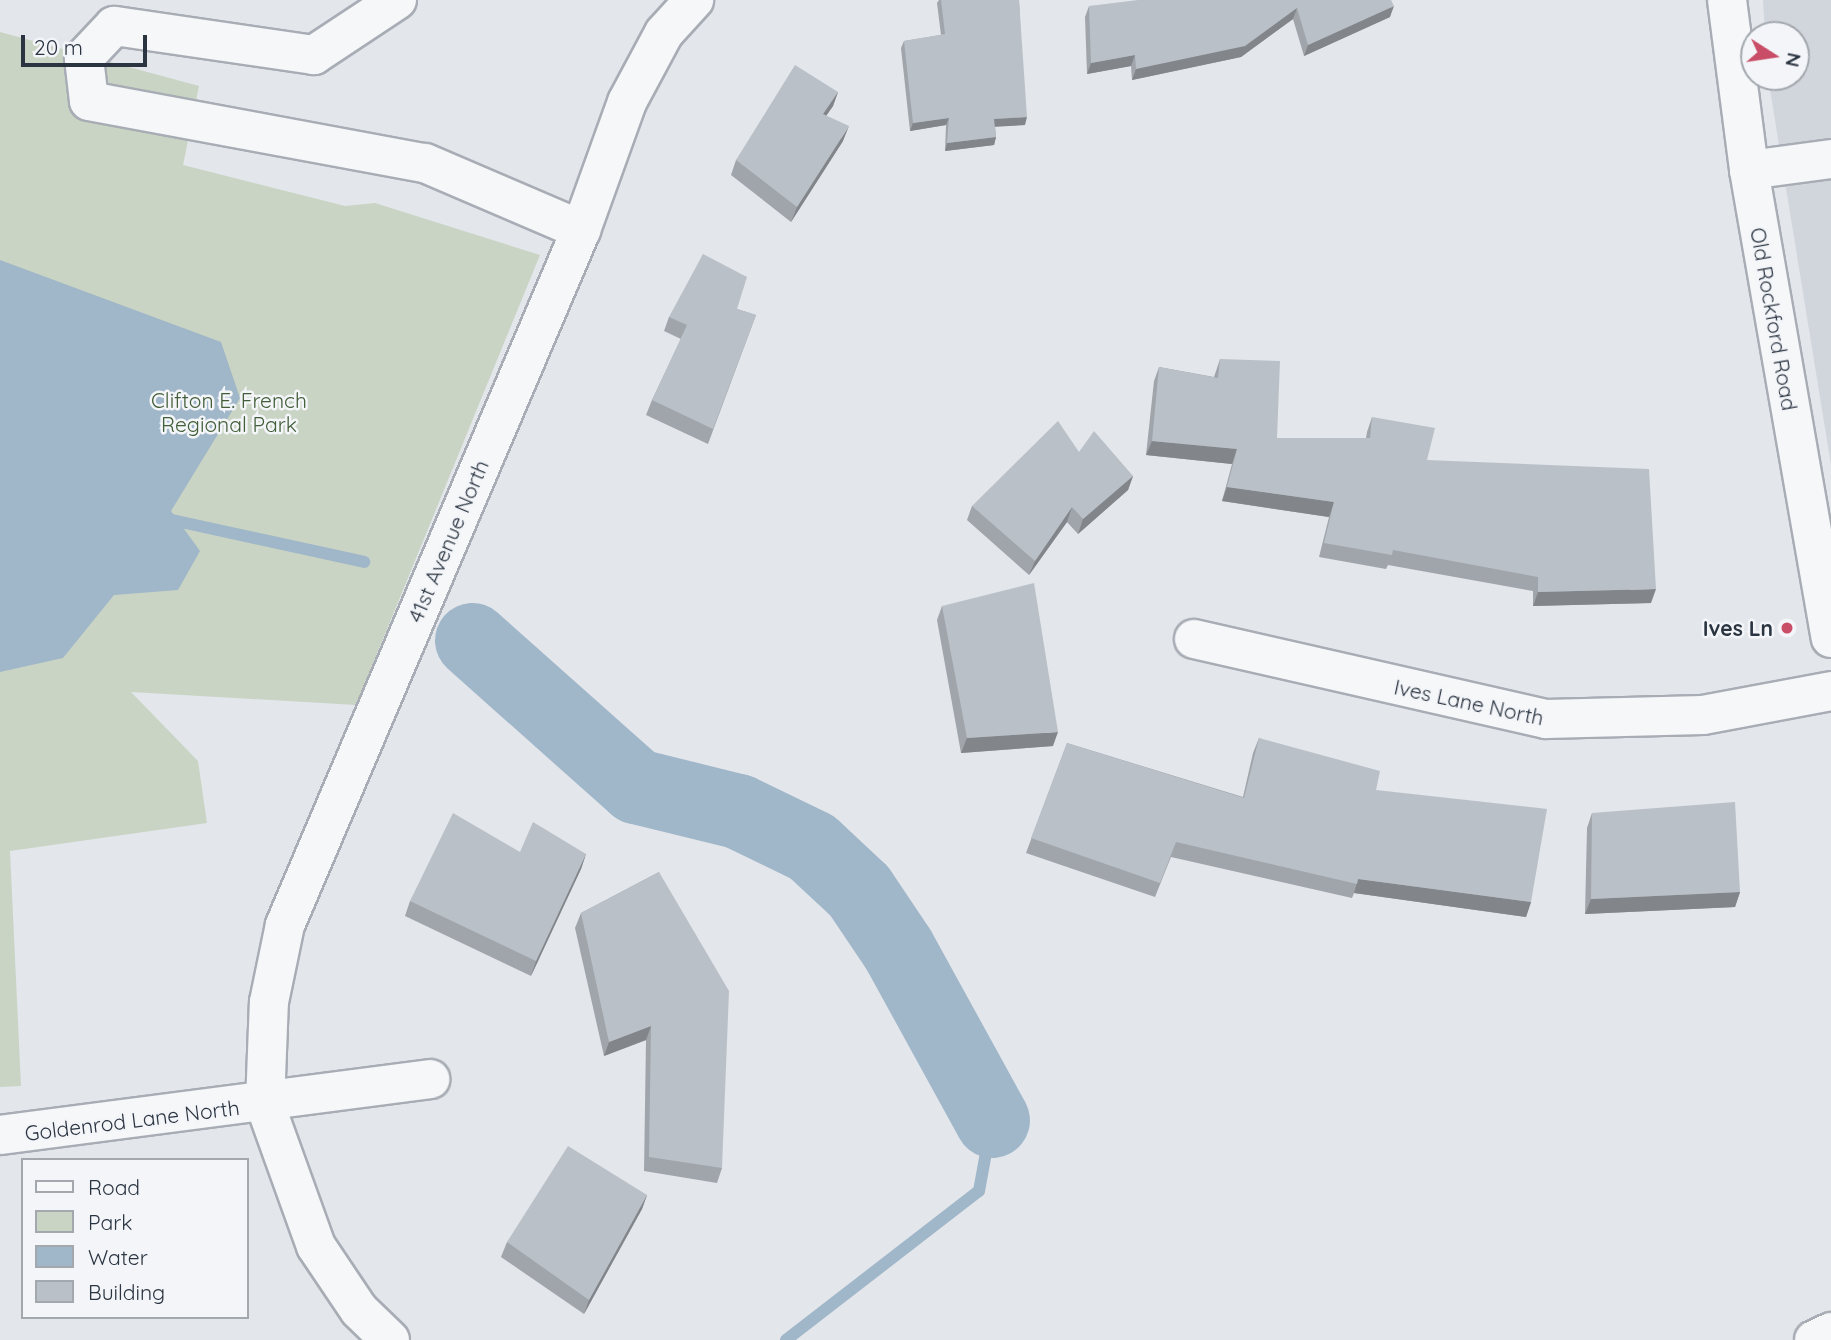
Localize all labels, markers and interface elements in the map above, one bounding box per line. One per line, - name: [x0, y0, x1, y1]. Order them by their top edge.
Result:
- scale bar: [24, 21, 150, 65]
- north arrow: [1740, 21, 1810, 91]
- text: 20 m: [34, 34, 83, 60]
- text: N: [1780, 51, 1807, 69]
- street label: Old Rockford Road: [1745, 225, 1803, 413]
- park label: Clifton E. French Regional Park: [151, 387, 307, 437]
- street label: 41st Avenue North: [402, 456, 494, 626]
- place label: Ives Ln: [1703, 615, 1773, 641]
- marker: Ives Ln: [1779, 620, 1795, 636]
- street label: Ives Lane North: [1392, 674, 1546, 730]
- street label: Goldenrod Lane North: [23, 1094, 241, 1146]
- legend: [21, 1158, 248, 1319]
- text: Road: [88, 1174, 140, 1200]
- text: Park: [88, 1209, 132, 1235]
- text: Water: [88, 1244, 148, 1270]
- text: Building: [88, 1279, 165, 1305]

